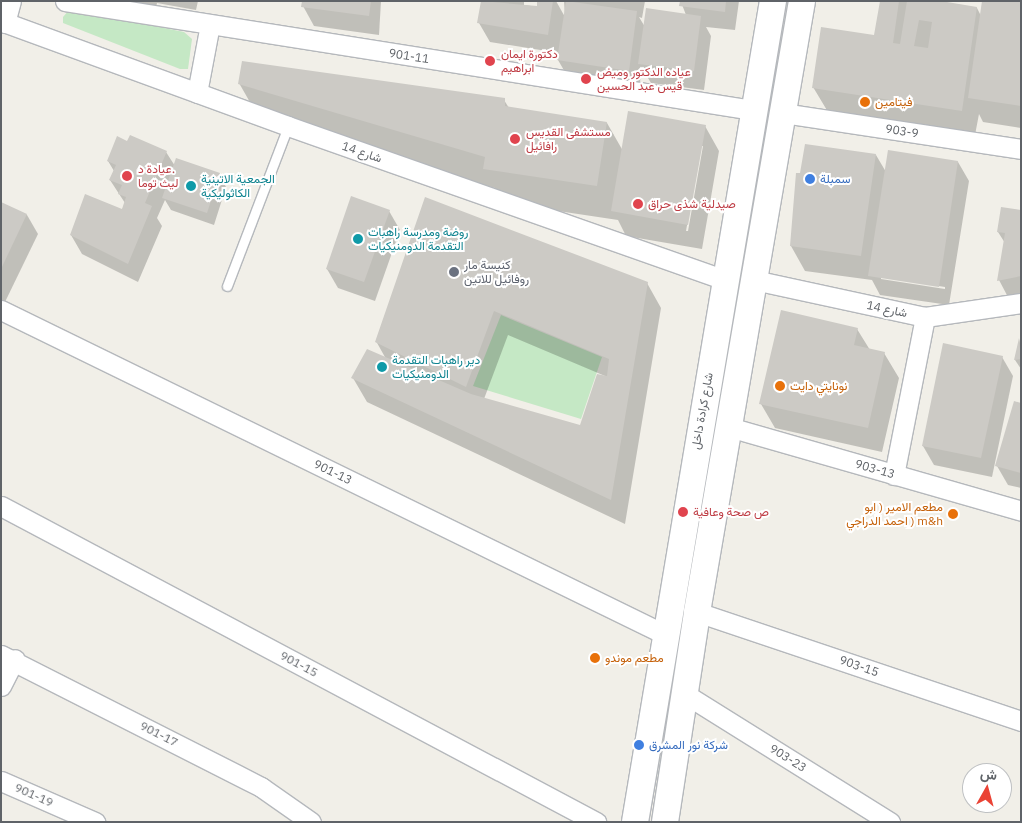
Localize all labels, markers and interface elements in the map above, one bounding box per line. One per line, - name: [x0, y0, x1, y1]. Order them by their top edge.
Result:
- street label: 901-11: [388, 46, 430, 66]
- place label: دكتورة ايمان ابراهيم: [501, 47, 558, 75]
- marker: دكتورة ايمان ابراهيم: [483, 54, 497, 68]
- place label: عياده الدكتور وميض قيس عبد الحسين: [597, 65, 691, 93]
- marker: عياده الدكتور وميض قيس عبد الحسين: [579, 72, 593, 86]
- place label: فيتامين: [875, 95, 912, 109]
- marker: فيتامين: [859, 96, 871, 108]
- street label: 903-9: [884, 121, 920, 141]
- place label: مستشفى القديس رافائيل: [526, 125, 611, 153]
- marker: مستشفى القديس رافائيل: [508, 132, 522, 146]
- street label: شارع 14: [340, 138, 384, 166]
- place label: عيادة د. ليث توما: [138, 162, 178, 190]
- marker: عيادة د. ليث توما: [120, 169, 134, 183]
- place label: الجمعية الاتينية الكاثوليكية: [201, 172, 275, 200]
- place label: سمبلة: [820, 172, 851, 186]
- marker: سمبلة: [804, 173, 816, 185]
- marker: الجمعية الاتينية الكاثوليكية: [185, 180, 197, 192]
- place label: صيدلية شذى حراق: [648, 197, 736, 211]
- marker: صيدلية شذى حراق: [632, 198, 644, 210]
- place label: روضة ومدرسة راهبات التقدمة الدومنيكيات: [368, 225, 468, 253]
- marker: روضة ومدرسة راهبات التقدمة الدومنيكيات: [352, 233, 364, 245]
- place label: كنيسة مار روفائيل للاتين: [464, 258, 529, 286]
- marker: كنيسة مار روفائيل للاتين: [448, 266, 460, 278]
- street label: شارع 14: [865, 298, 909, 320]
- place label: دير راهبات التقدمة الدومنيكيات: [392, 353, 480, 381]
- marker: دير راهبات التقدمة الدومنيكيات: [376, 361, 388, 373]
- street label: شارع كرادة داخل: [688, 372, 716, 450]
- place label: نونايتي دايت: [790, 379, 847, 393]
- marker: نونايتي دايت: [774, 380, 786, 392]
- street label: 903-13: [853, 456, 897, 482]
- street label: 901-13: [312, 457, 354, 487]
- place label: مطعم الامير ( ابو احمد الدراجي ) m&h: [846, 500, 943, 528]
- place label: ص صحة وعافية: [693, 505, 769, 519]
- marker: ص صحة وعافية: [677, 506, 689, 518]
- marker: مطعم الامير ( ابو احمد الدراجي ) m&h: [947, 508, 959, 520]
- street label: 901-15: [278, 648, 320, 680]
- place label: مطعم موندو: [605, 651, 664, 665]
- marker: مطعم موندو: [589, 652, 601, 664]
- street label: 903-15: [837, 653, 881, 679]
- street label: 901-17: [138, 718, 180, 750]
- place label: شركة نور المشرق: [649, 738, 728, 752]
- marker: شركة نور المشرق: [633, 739, 645, 751]
- street label: 903-23: [767, 741, 809, 775]
- north arrow: [962, 763, 1012, 813]
- text: ش: [979, 764, 998, 784]
- street label: 901-19: [12, 780, 56, 810]

